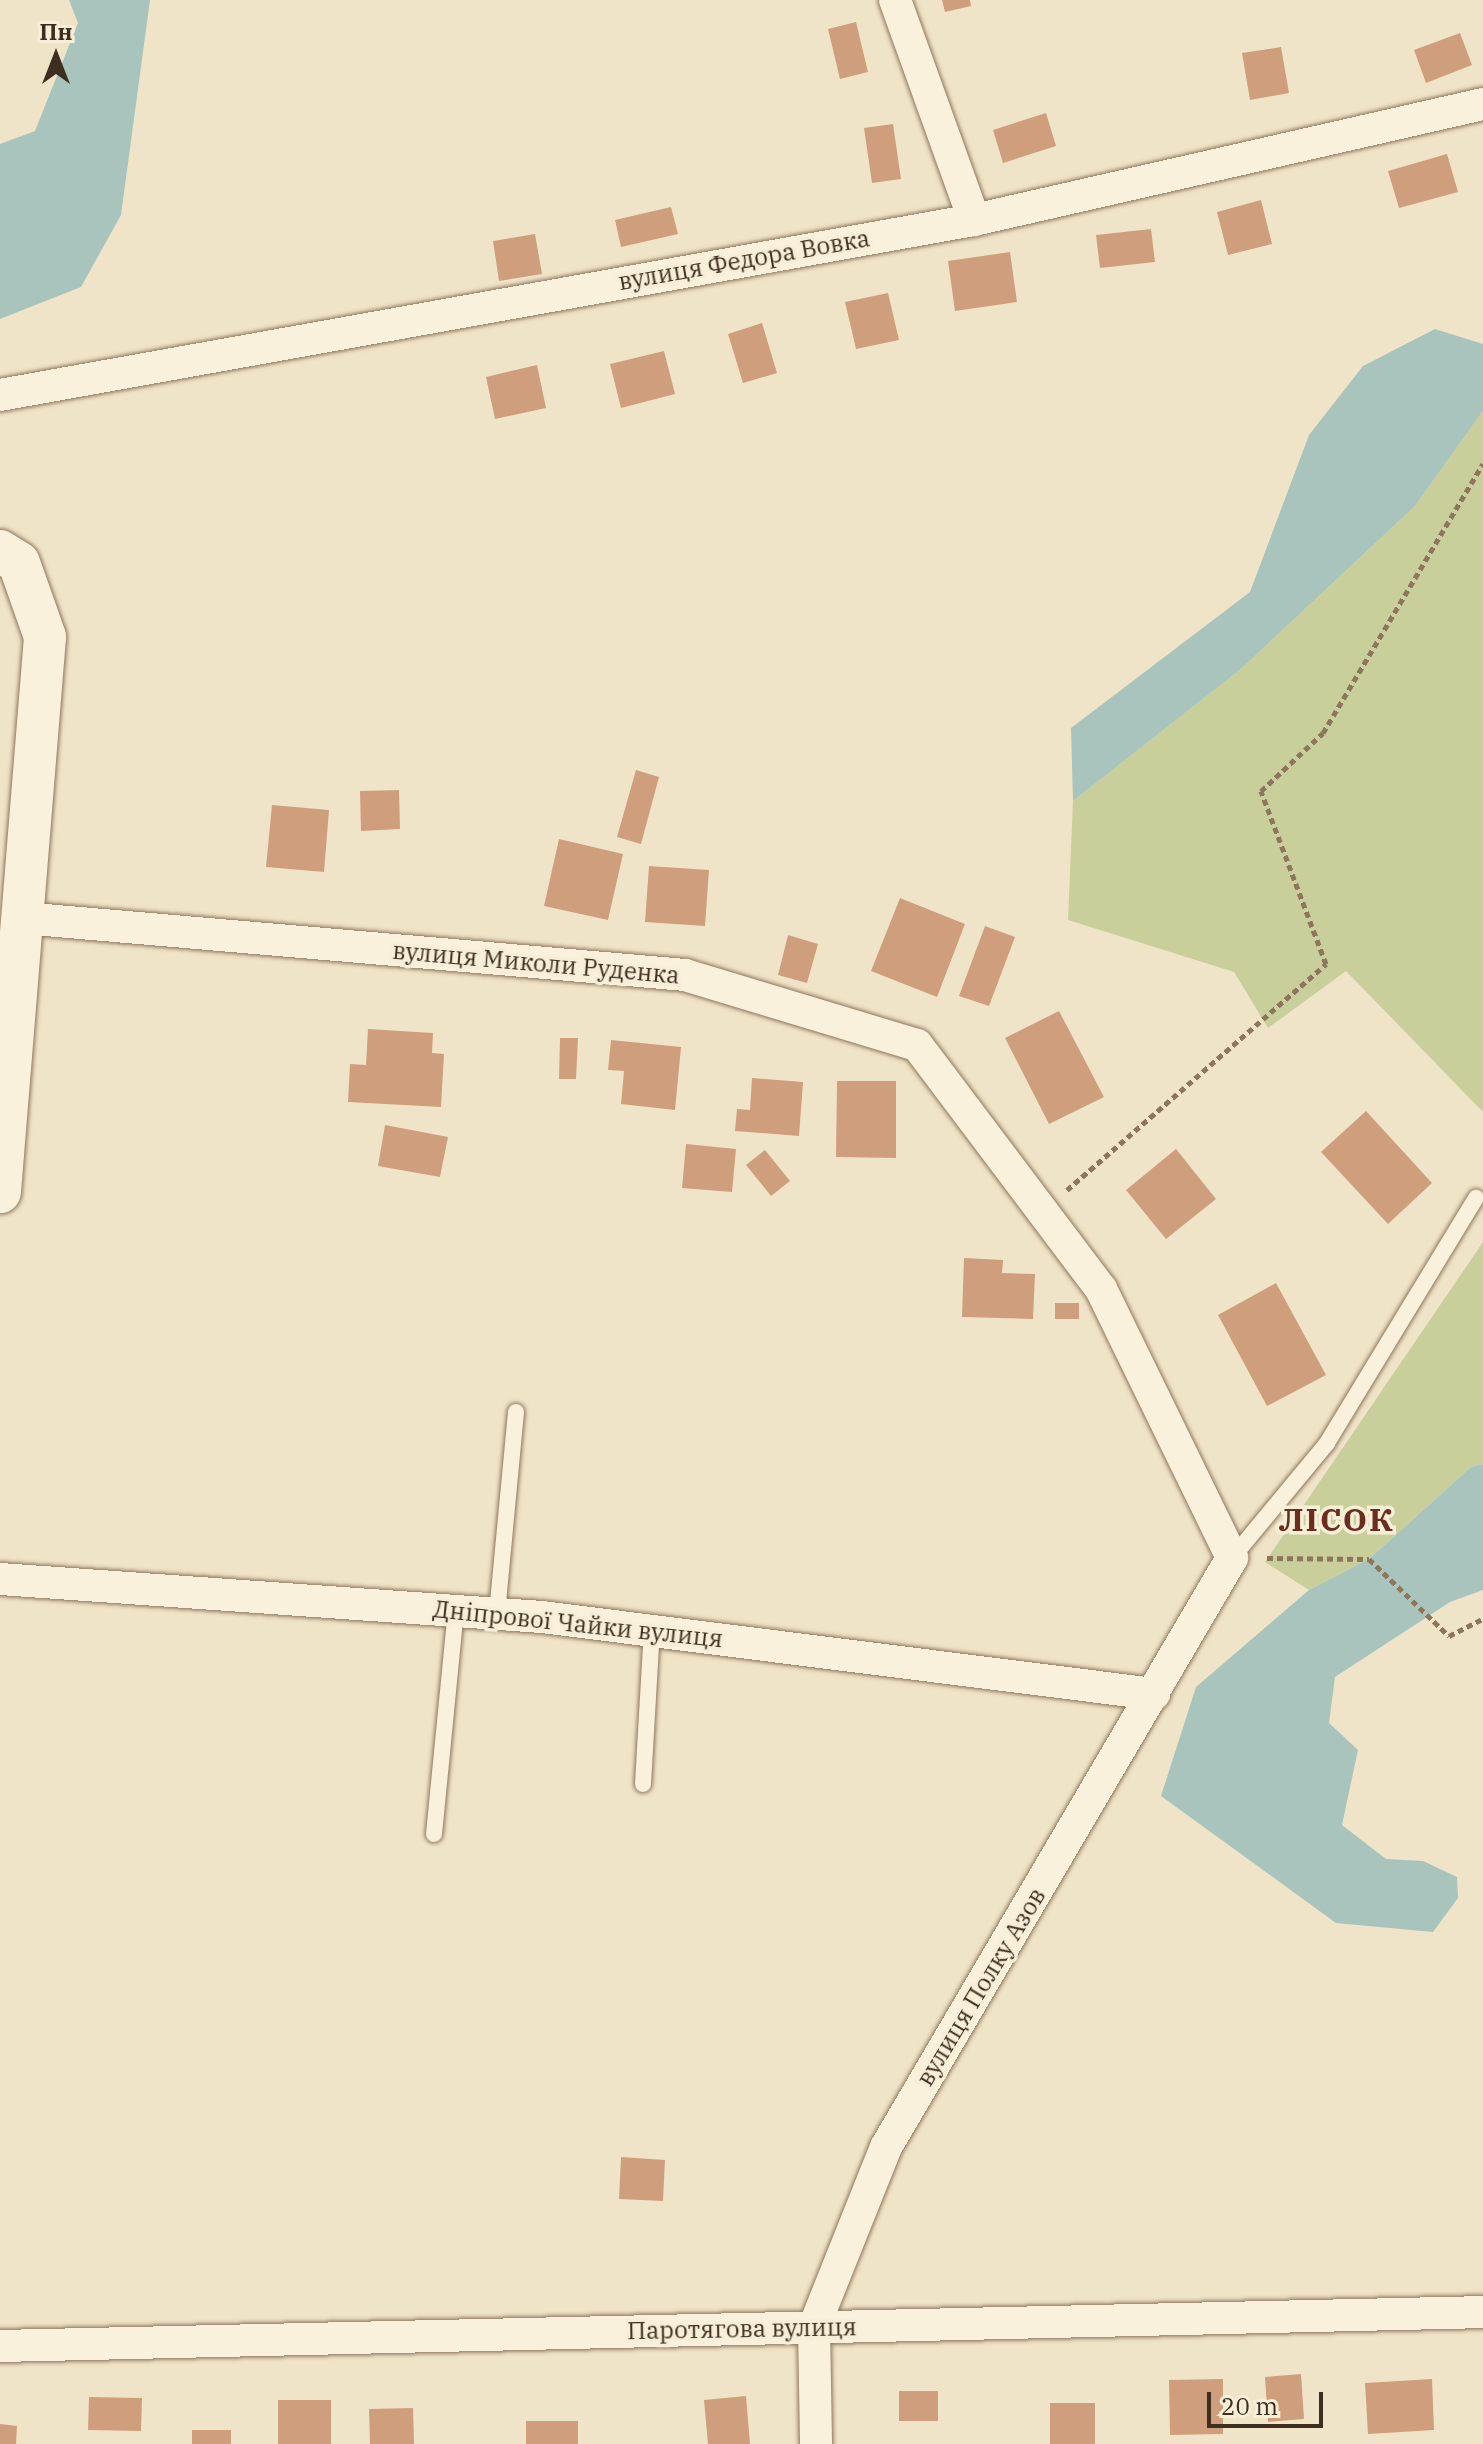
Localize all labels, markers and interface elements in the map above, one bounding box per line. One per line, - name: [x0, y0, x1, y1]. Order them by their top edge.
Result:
- north arrow: [16, 16, 96, 96]
- text: Пн: [40, 17, 72, 46]
- street label: вулиця Федора Вовка: [616, 224, 872, 296]
- street label: вулиця Миколи Руденка: [391, 936, 681, 990]
- district label: ЛІСОК: [1279, 1500, 1395, 1538]
- street label: Дніпрової Чайки вулиця: [432, 1594, 724, 1654]
- street label: вулиця Полку Азов: [911, 1883, 1051, 2091]
- street label: Паротягова вулиця: [627, 2313, 857, 2345]
- scale bar: [1211, 2376, 1327, 2426]
- text: 20 m: [1221, 2390, 1278, 2422]

